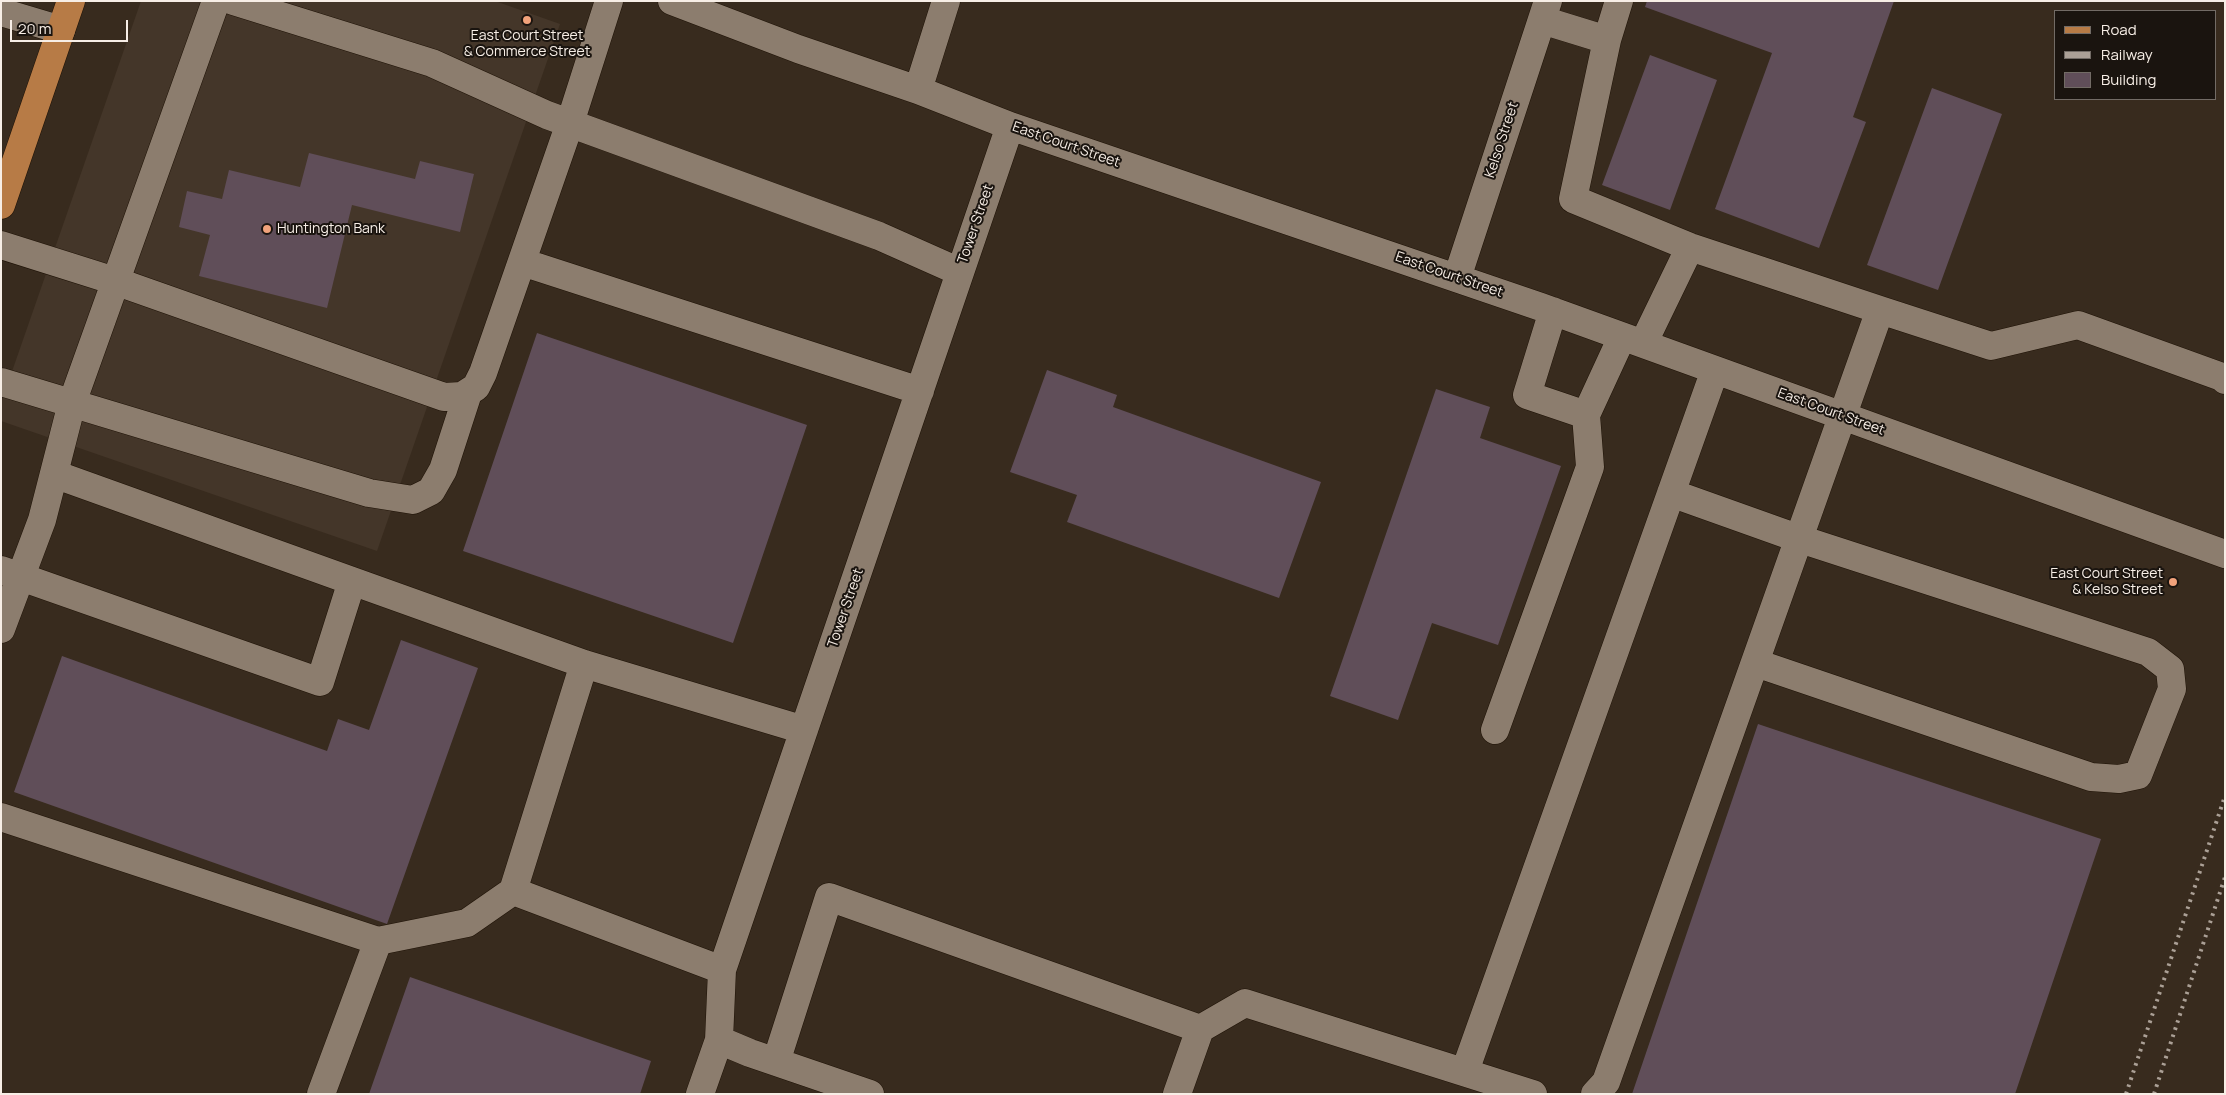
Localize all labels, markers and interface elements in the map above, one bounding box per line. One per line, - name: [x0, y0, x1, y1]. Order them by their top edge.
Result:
- scale bar: [12, 10, 130, 42]
- legend: [2054, 10, 2216, 100]
- marker: East Court Street & Commerce Street: [521, 14, 533, 26]
- text: 20 m: [18, 18, 51, 39]
- text: Road: [2101, 19, 2137, 40]
- place label: East Court Street & Commerce Street: [464, 28, 590, 60]
- text: Railway: [2101, 44, 2153, 65]
- text: Building: [2101, 69, 2156, 90]
- street label: Kelso Street: [1482, 100, 1522, 180]
- street label: East Court Street: [1010, 119, 1122, 171]
- street label: Tower Street: [955, 182, 997, 266]
- place label: Huntington Bank: [277, 221, 385, 237]
- marker: Huntington Bank: [261, 223, 273, 235]
- street label: East Court Street: [1393, 249, 1505, 301]
- street label: East Court Street: [1775, 385, 1887, 439]
- street label: Tower Street: [825, 566, 867, 650]
- place label: East Court Street & Kelso Street: [2050, 566, 2163, 598]
- marker: East Court Street & Kelso Street: [2167, 576, 2179, 588]

